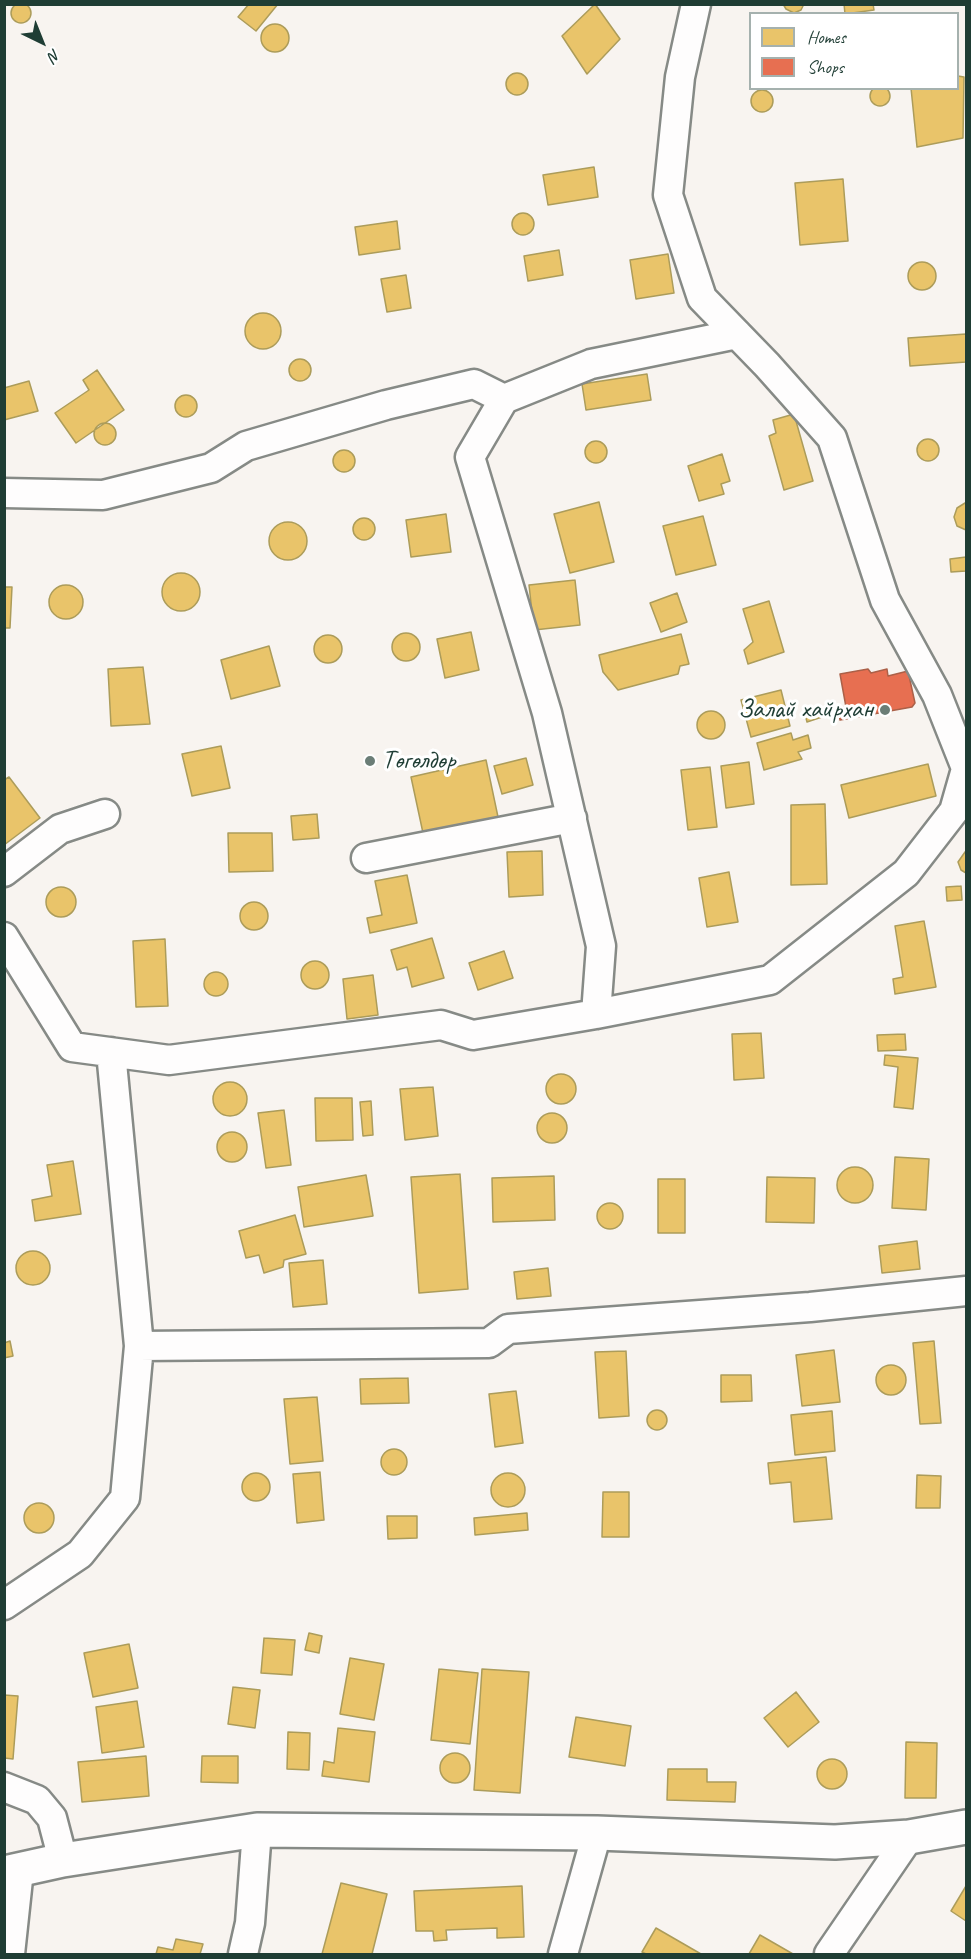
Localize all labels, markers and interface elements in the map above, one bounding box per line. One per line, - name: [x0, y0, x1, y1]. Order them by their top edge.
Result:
- north arrow: [12, 12, 72, 72]
- legend: [749, 12, 959, 90]
- text: Homes: [807, 26, 846, 48]
- text: N: [44, 44, 65, 66]
- text: Shops: [807, 56, 844, 78]
- place label: Залай хайрхан: [738, 694, 873, 726]
- marker: Залай хайрхан: [878, 703, 892, 717]
- place label: Төгөлдөр: [382, 745, 456, 777]
- marker: Төгөлдөр: [363, 754, 377, 768]

